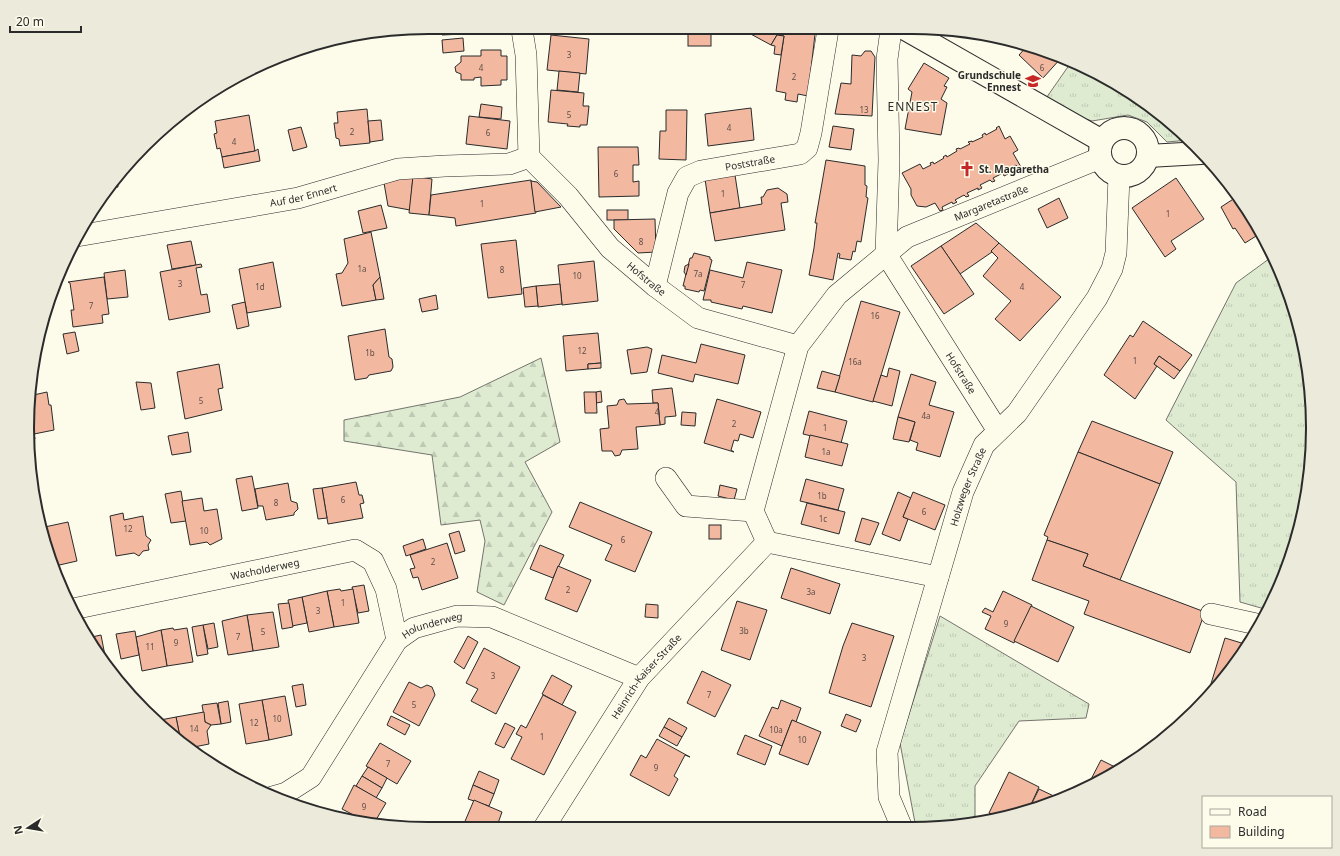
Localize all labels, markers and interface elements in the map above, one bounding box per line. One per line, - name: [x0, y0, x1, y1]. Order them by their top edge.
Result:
- scale bar: [10, 8, 81, 34]
- text: 20 m: [16, 13, 44, 30]
- house number: 3: [567, 49, 572, 60]
- house number: 4: [479, 62, 484, 73]
- house number: 6: [1040, 62, 1045, 73]
- place label: Grundschule Ennest: [958, 68, 1022, 94]
- house number: 2: [792, 71, 797, 82]
- school or university icon: Grundschule Ennest: [1024, 72, 1042, 90]
- district label: ENNEST: [888, 98, 938, 115]
- house number: 13: [859, 104, 869, 115]
- house number: 5: [567, 109, 572, 120]
- house number: 4: [727, 122, 732, 133]
- house number: 2: [350, 126, 355, 137]
- house number: 6: [486, 127, 491, 138]
- house number: 4: [232, 136, 237, 147]
- street label: Poststraße: [724, 151, 776, 174]
- church icon: St. Magaretha: [958, 160, 976, 178]
- place label: St. Magaretha: [979, 162, 1049, 176]
- house number: 6: [614, 168, 619, 179]
- street label: Auf der Ennert: [269, 180, 339, 210]
- street label: Margaretastraße: [952, 181, 1031, 224]
- house number: 1: [721, 188, 725, 199]
- house number: 1: [480, 198, 484, 209]
- house number: 1: [1166, 208, 1170, 219]
- house number: 8: [639, 236, 644, 247]
- street label: Hofstraße: [624, 258, 669, 299]
- house number: 1a: [357, 263, 367, 274]
- house number: 8: [500, 264, 505, 275]
- house number: 7a: [693, 268, 703, 279]
- house number: 10: [572, 270, 582, 281]
- house number: 3: [178, 278, 183, 289]
- house number: 7: [741, 279, 746, 290]
- house number: 1d: [255, 281, 265, 292]
- house number: 4: [1020, 281, 1025, 292]
- house number: 7: [89, 300, 94, 311]
- house number: 16: [870, 310, 880, 321]
- house number: 12: [577, 345, 587, 356]
- house number: 1b: [365, 347, 375, 358]
- street label: Hofstraße: [943, 349, 980, 397]
- house number: 1: [1133, 355, 1137, 366]
- house number: 16a: [848, 356, 862, 367]
- house number: 5: [199, 395, 204, 406]
- house number: 4: [655, 406, 660, 417]
- house number: 4a: [921, 410, 931, 421]
- house number: 2: [732, 418, 737, 429]
- house number: 1: [823, 422, 827, 433]
- street label: Holzweger Straße: [946, 445, 989, 528]
- house number: 1a: [821, 446, 831, 457]
- house number: 1b: [817, 490, 827, 501]
- house number: 6: [341, 494, 346, 505]
- house number: 8: [274, 497, 279, 508]
- house number: 6: [922, 506, 927, 517]
- house number: 1c: [819, 513, 827, 524]
- house number: 12: [123, 523, 133, 534]
- house number: 10: [199, 525, 209, 536]
- house number: 6: [621, 534, 626, 545]
- street label: Wacholderweg: [229, 555, 301, 583]
- house number: 2: [431, 556, 436, 567]
- house number: 2: [566, 584, 571, 595]
- house number: 3a: [806, 586, 816, 597]
- house number: 1: [341, 597, 345, 608]
- house number: 3: [316, 605, 321, 616]
- street label: Holunderweg: [399, 609, 463, 642]
- house number: 9: [1004, 618, 1009, 629]
- house number: 3b: [739, 625, 749, 636]
- house number: 5: [261, 626, 266, 637]
- street label: Heinrich-Kaiser-Straße: [608, 630, 684, 722]
- house number: 7: [236, 631, 241, 642]
- house number: 9: [174, 637, 179, 648]
- house number: 11: [145, 641, 155, 652]
- house number: 3: [862, 652, 867, 663]
- house number: 3: [491, 670, 496, 681]
- house number: 7: [707, 689, 712, 700]
- house number: 5: [412, 699, 417, 710]
- house number: 10: [272, 713, 282, 724]
- house number: 12: [249, 717, 259, 728]
- house number: 14: [189, 723, 199, 734]
- house number: 10a: [769, 724, 783, 735]
- house number: 1: [540, 731, 544, 742]
- house number: 10: [797, 734, 807, 745]
- house number: 7: [386, 758, 391, 769]
- house number: 9: [654, 762, 659, 773]
- legend: [1202, 796, 1332, 848]
- house number: 9: [362, 801, 367, 812]
- text: Road: [1238, 803, 1267, 820]
- north arrow: [8, 808, 48, 848]
- text: Building: [1238, 823, 1285, 840]
- text: N: [9, 824, 26, 836]

